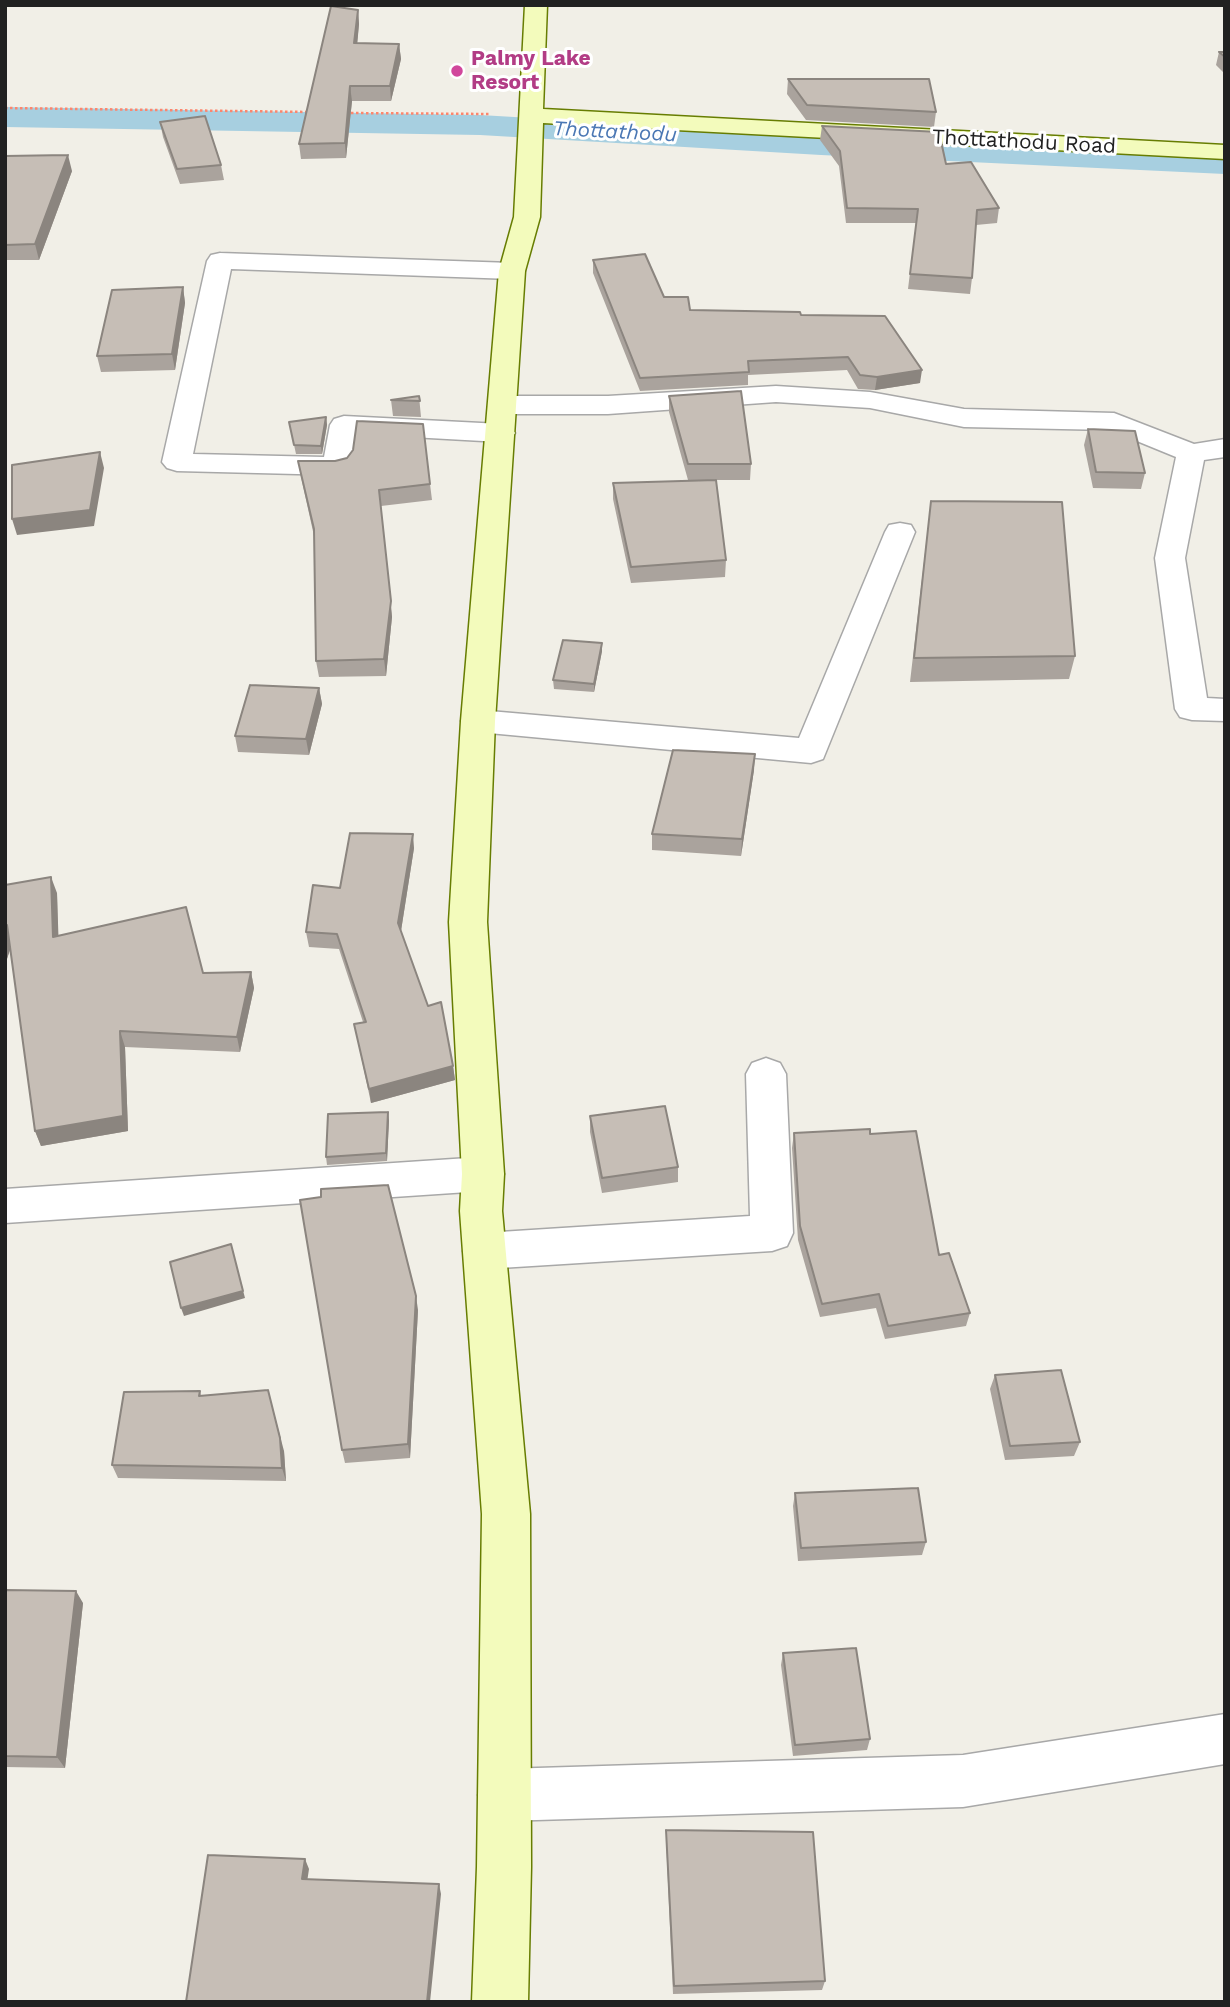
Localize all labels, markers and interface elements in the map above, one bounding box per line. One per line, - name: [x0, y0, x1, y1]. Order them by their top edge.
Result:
- place label: Palmy Lake Resort: [471, 46, 591, 96]
- marker: Palmy Lake Resort: [449, 63, 465, 79]
- water label: Thottathodu: [552, 116, 678, 148]
- street label: Thottathodu Road: [931, 125, 1117, 159]

